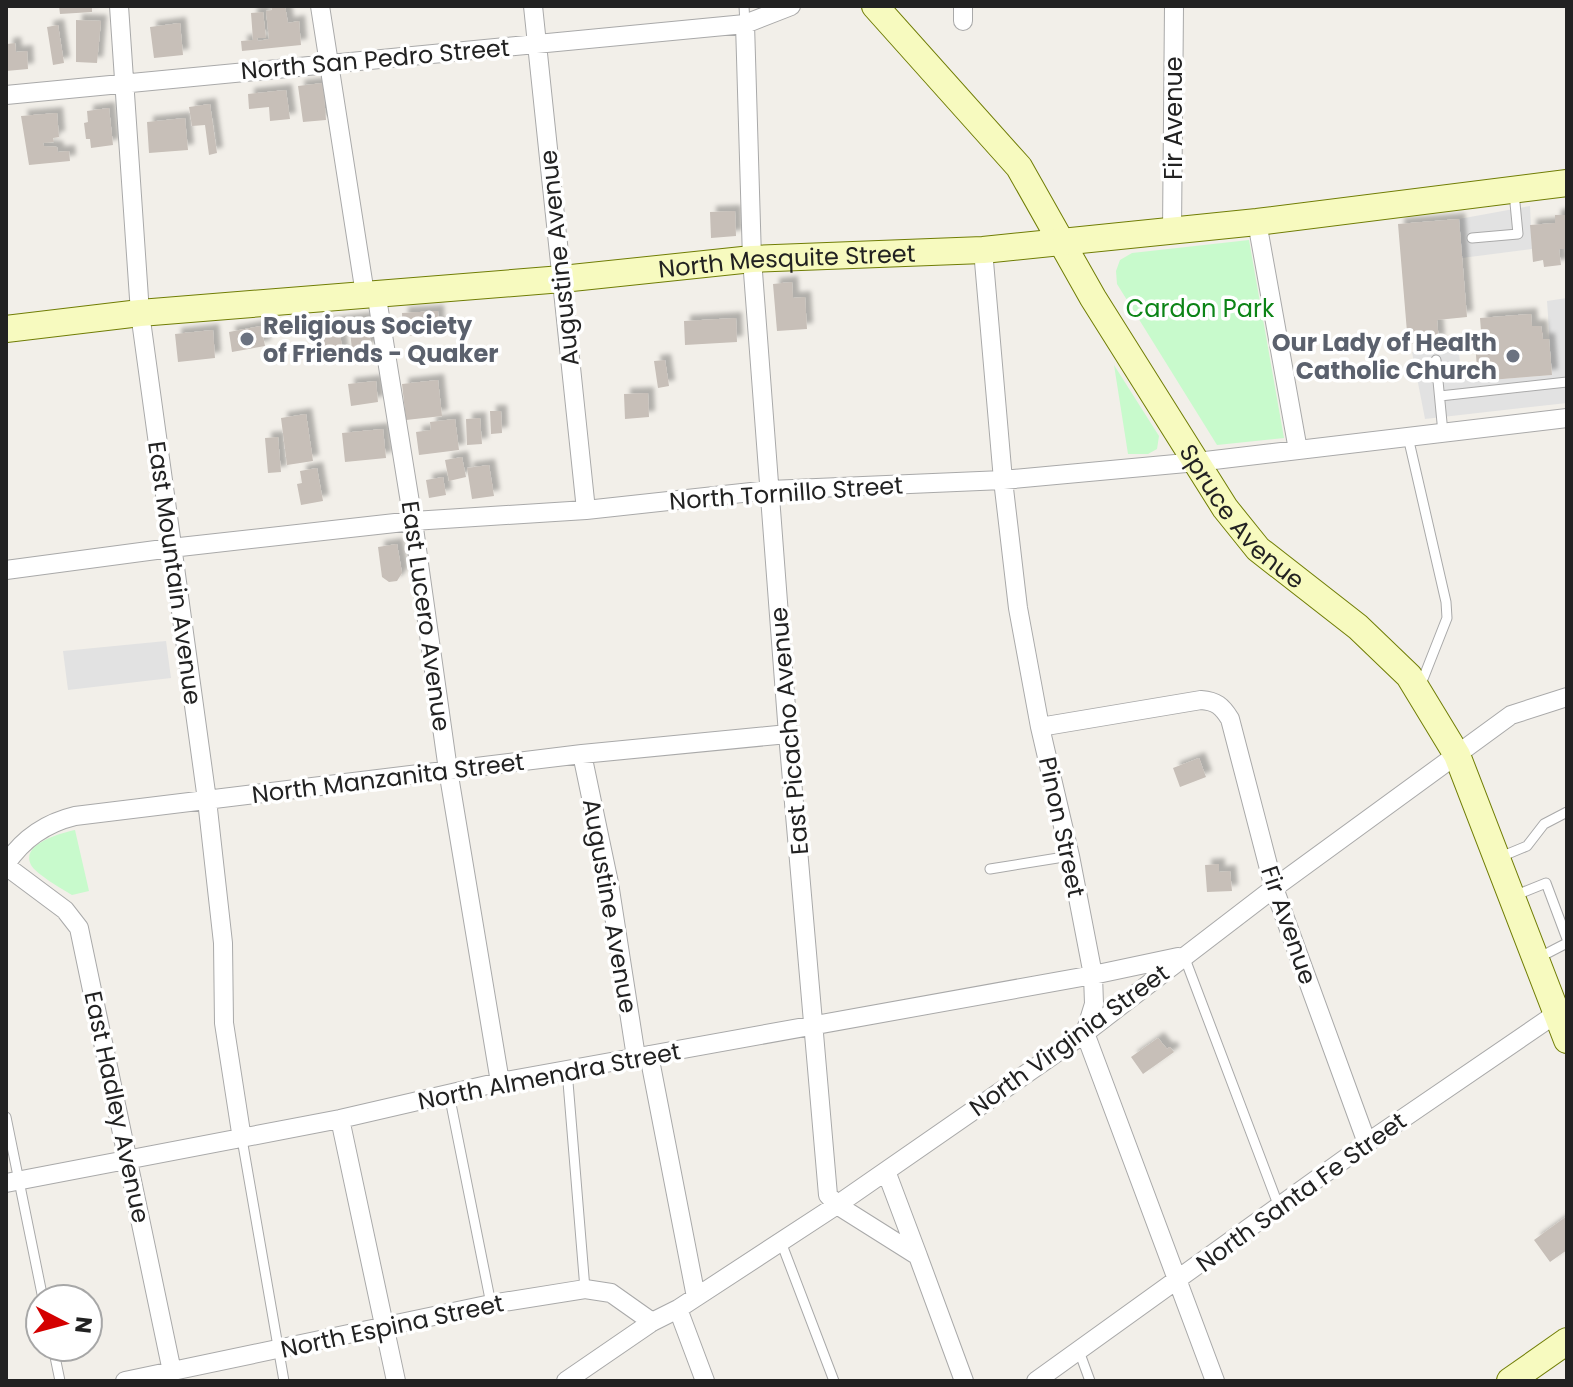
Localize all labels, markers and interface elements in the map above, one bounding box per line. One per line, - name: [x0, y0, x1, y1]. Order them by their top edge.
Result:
- street label: North San Pedro Street: [239, 31, 511, 87]
- street label: Fir Avenue: [1157, 56, 1190, 180]
- street label: Augustine Avenue: [531, 148, 587, 368]
- street label: North Mesquite Street: [657, 236, 916, 285]
- park label: Cardon Park: [1126, 292, 1275, 325]
- place label: Religious Society of Friends - Quaker: [263, 309, 499, 370]
- place label: Our Lady of Health Catholic Church: [1272, 326, 1497, 387]
- marker: Religious Society of Friends - Quaker: [238, 330, 256, 348]
- marker: Our Lady of Health Catholic Church: [1504, 347, 1522, 365]
- street label: Spruce Avenue: [1172, 438, 1312, 596]
- street label: East Mountain Avenue: [140, 439, 210, 707]
- street label: North Tornillo Street: [668, 468, 904, 518]
- street label: East Lucero Avenue: [394, 499, 458, 733]
- street label: East Picacho Avenue: [762, 606, 816, 856]
- street label: North Manzanita Street: [250, 745, 526, 811]
- street label: Pinon Street: [1031, 754, 1093, 900]
- street label: Augustine Avenue: [575, 796, 645, 1016]
- street label: Fir Avenue: [1253, 861, 1325, 989]
- street label: North Virginia Street: [963, 956, 1175, 1124]
- street label: East Hadley Avenue: [76, 988, 158, 1226]
- street label: North Almendra Street: [415, 1034, 683, 1118]
- street label: North Santa Fe Street: [1189, 1104, 1413, 1280]
- north arrow: [24, 1283, 104, 1363]
- street label: North Espina Street: [278, 1286, 506, 1366]
- text: N: [67, 1315, 100, 1335]

